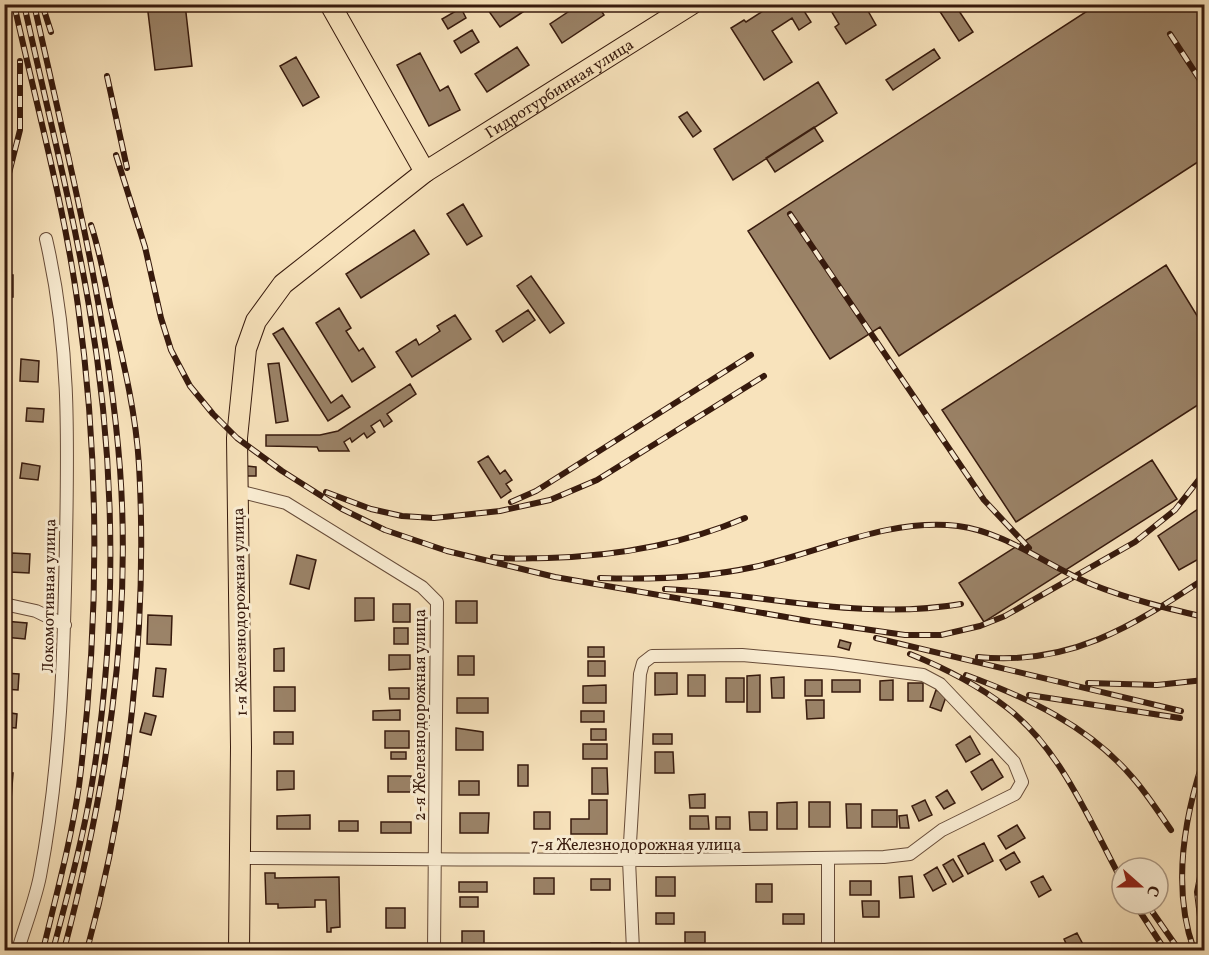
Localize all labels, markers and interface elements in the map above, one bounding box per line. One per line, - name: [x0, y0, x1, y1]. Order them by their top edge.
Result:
- street label: Гидротурбинная улица: [481, 34, 639, 145]
- street label: 1-я Железнодорожная улица: [228, 507, 254, 717]
- street label: Локомотивная улица: [38, 519, 62, 673]
- street label: 2-я Железнодорожная улица: [410, 609, 432, 821]
- street label: 7-я Железнодорожная улица: [531, 835, 741, 857]
- north arrow: [1110, 856, 1170, 916]
- text: С: [1140, 882, 1164, 899]

